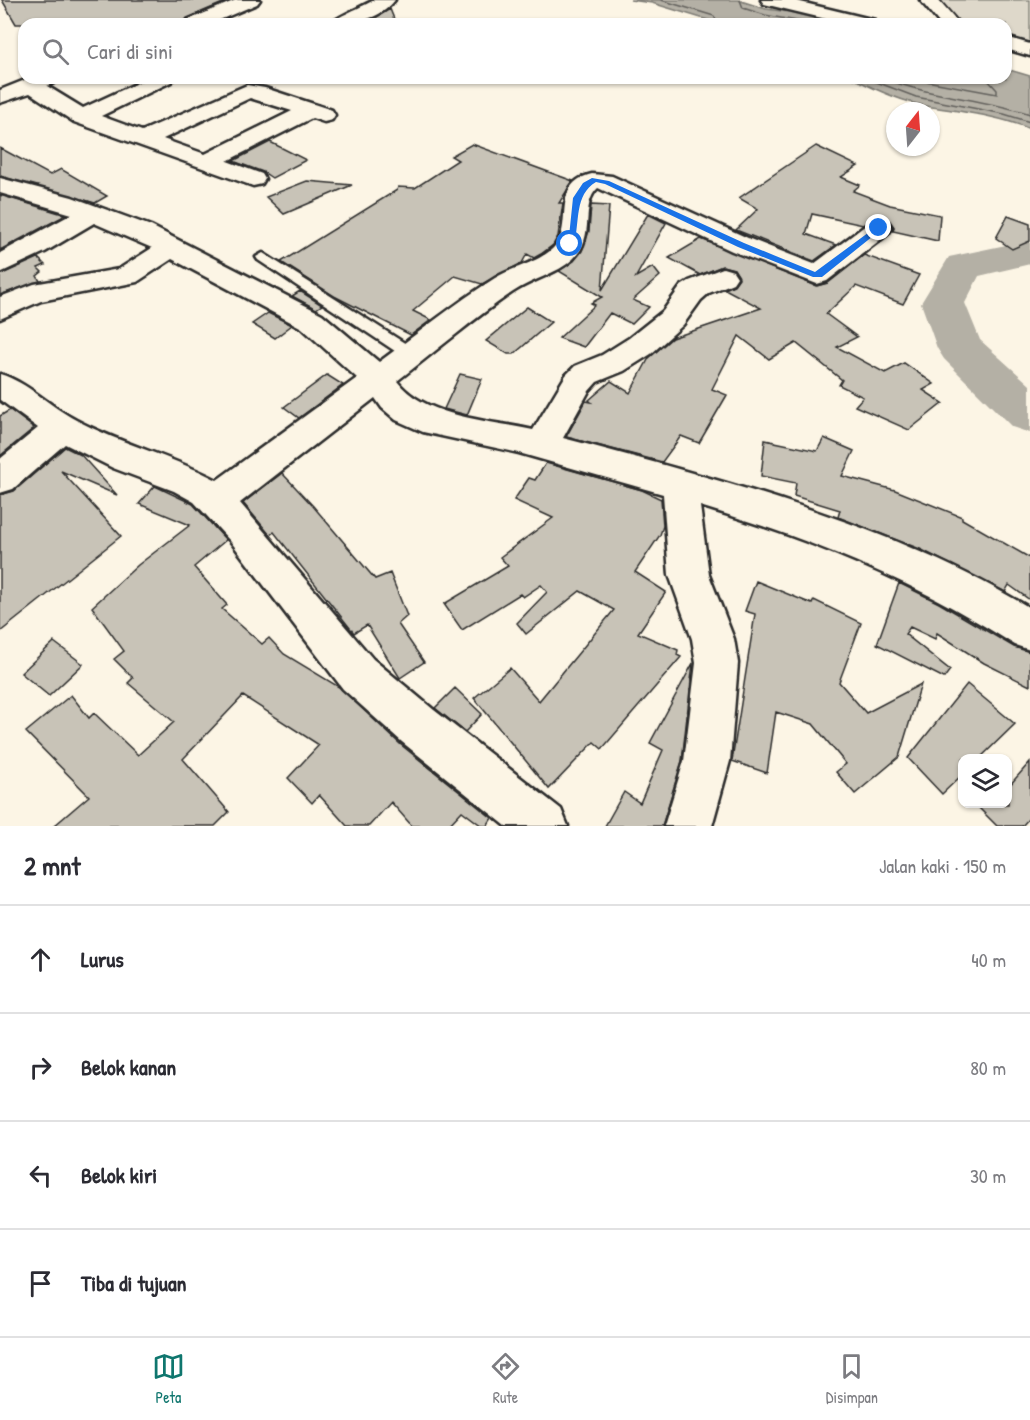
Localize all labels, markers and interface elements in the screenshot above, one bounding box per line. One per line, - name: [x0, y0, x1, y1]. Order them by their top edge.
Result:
- search box: [18, 18, 1012, 84]
- icon: search: [39, 35, 72, 68]
- text: Cari di sini: [87, 36, 173, 66]
- north arrow: [886, 102, 940, 156]
- route end: [865, 214, 891, 240]
- route start: [556, 230, 582, 256]
- map controls: [958, 754, 1012, 808]
- button: layers: [958, 754, 1012, 808]
- text: 2 mnt: [24, 848, 81, 883]
- text: Jalan kaki · 150 m: [879, 852, 1006, 879]
- icon: ahead: [24, 943, 57, 976]
- text: Lurus: [81, 944, 124, 974]
- text: 40 m: [971, 946, 1006, 973]
- icon: right: [24, 1051, 57, 1084]
- text: Belok kanan: [81, 1052, 176, 1082]
- text: 80 m: [970, 1054, 1006, 1081]
- icon: left: [24, 1159, 57, 1192]
- text: Belok kiri: [81, 1160, 157, 1190]
- text: 30 m: [970, 1162, 1006, 1189]
- icon: arrive: [24, 1267, 57, 1300]
- text: Tiba di tujuan: [81, 1268, 186, 1298]
- tab: Peta: [152, 1350, 185, 1408]
- tab: Rute: [489, 1350, 522, 1408]
- tab: Disimpan: [826, 1350, 878, 1408]

